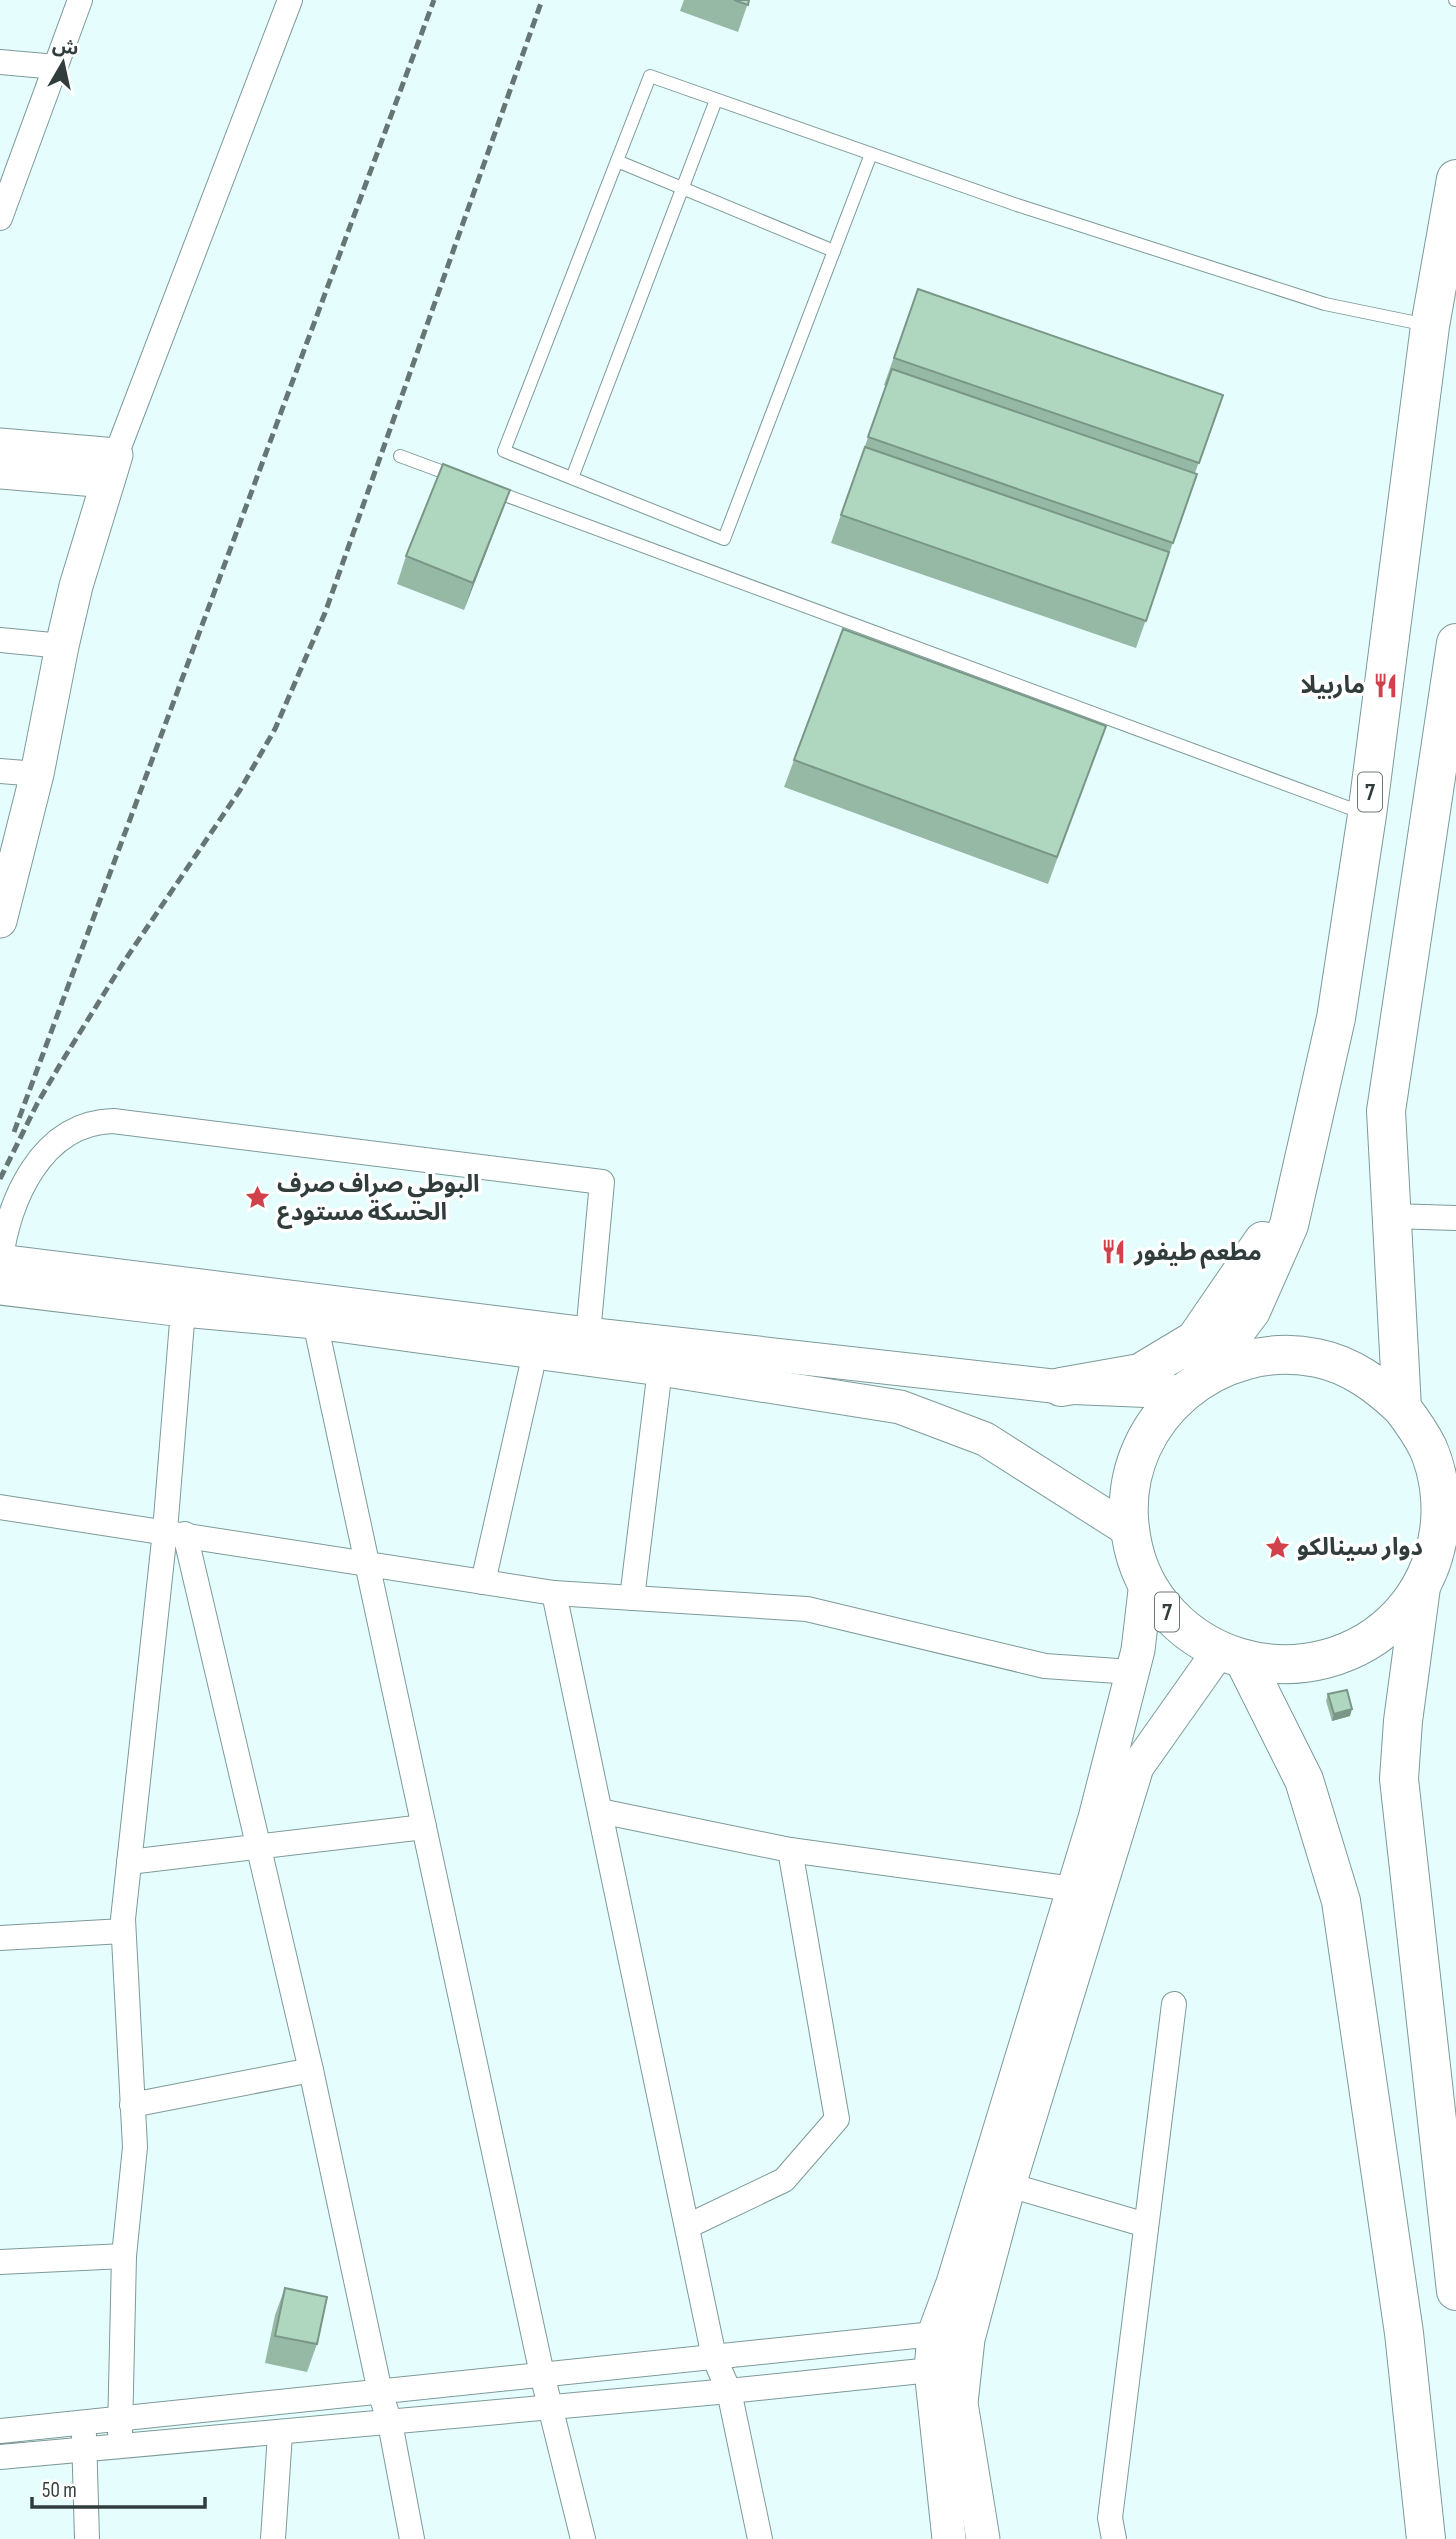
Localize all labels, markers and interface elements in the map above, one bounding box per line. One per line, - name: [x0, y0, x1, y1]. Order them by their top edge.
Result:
- north arrow: [28, 28, 98, 98]
- text: ش: [51, 34, 80, 61]
- place label: ماربيلا: [1301, 671, 1365, 700]
- restaurant icon: ماربيلا: [1371, 671, 1399, 699]
- road number: 7: [1358, 772, 1382, 812]
- place label: البوطي صراف صرف الحسكة مستودع: [277, 1170, 480, 1229]
- place icon: البوطي صراف صرف الحسكة مستودع: [243, 1184, 271, 1212]
- restaurant icon: مطعم طيفور: [1100, 1238, 1128, 1266]
- place label: مطعم طيفور: [1133, 1238, 1262, 1269]
- place icon: دوار سينالكو: [1263, 1533, 1291, 1561]
- place label: دوار سينالكو: [1297, 1533, 1423, 1562]
- road number: 7: [1155, 1592, 1179, 1632]
- scale bar: [32, 2466, 205, 2510]
- text: 50 m: [42, 2478, 77, 2503]

